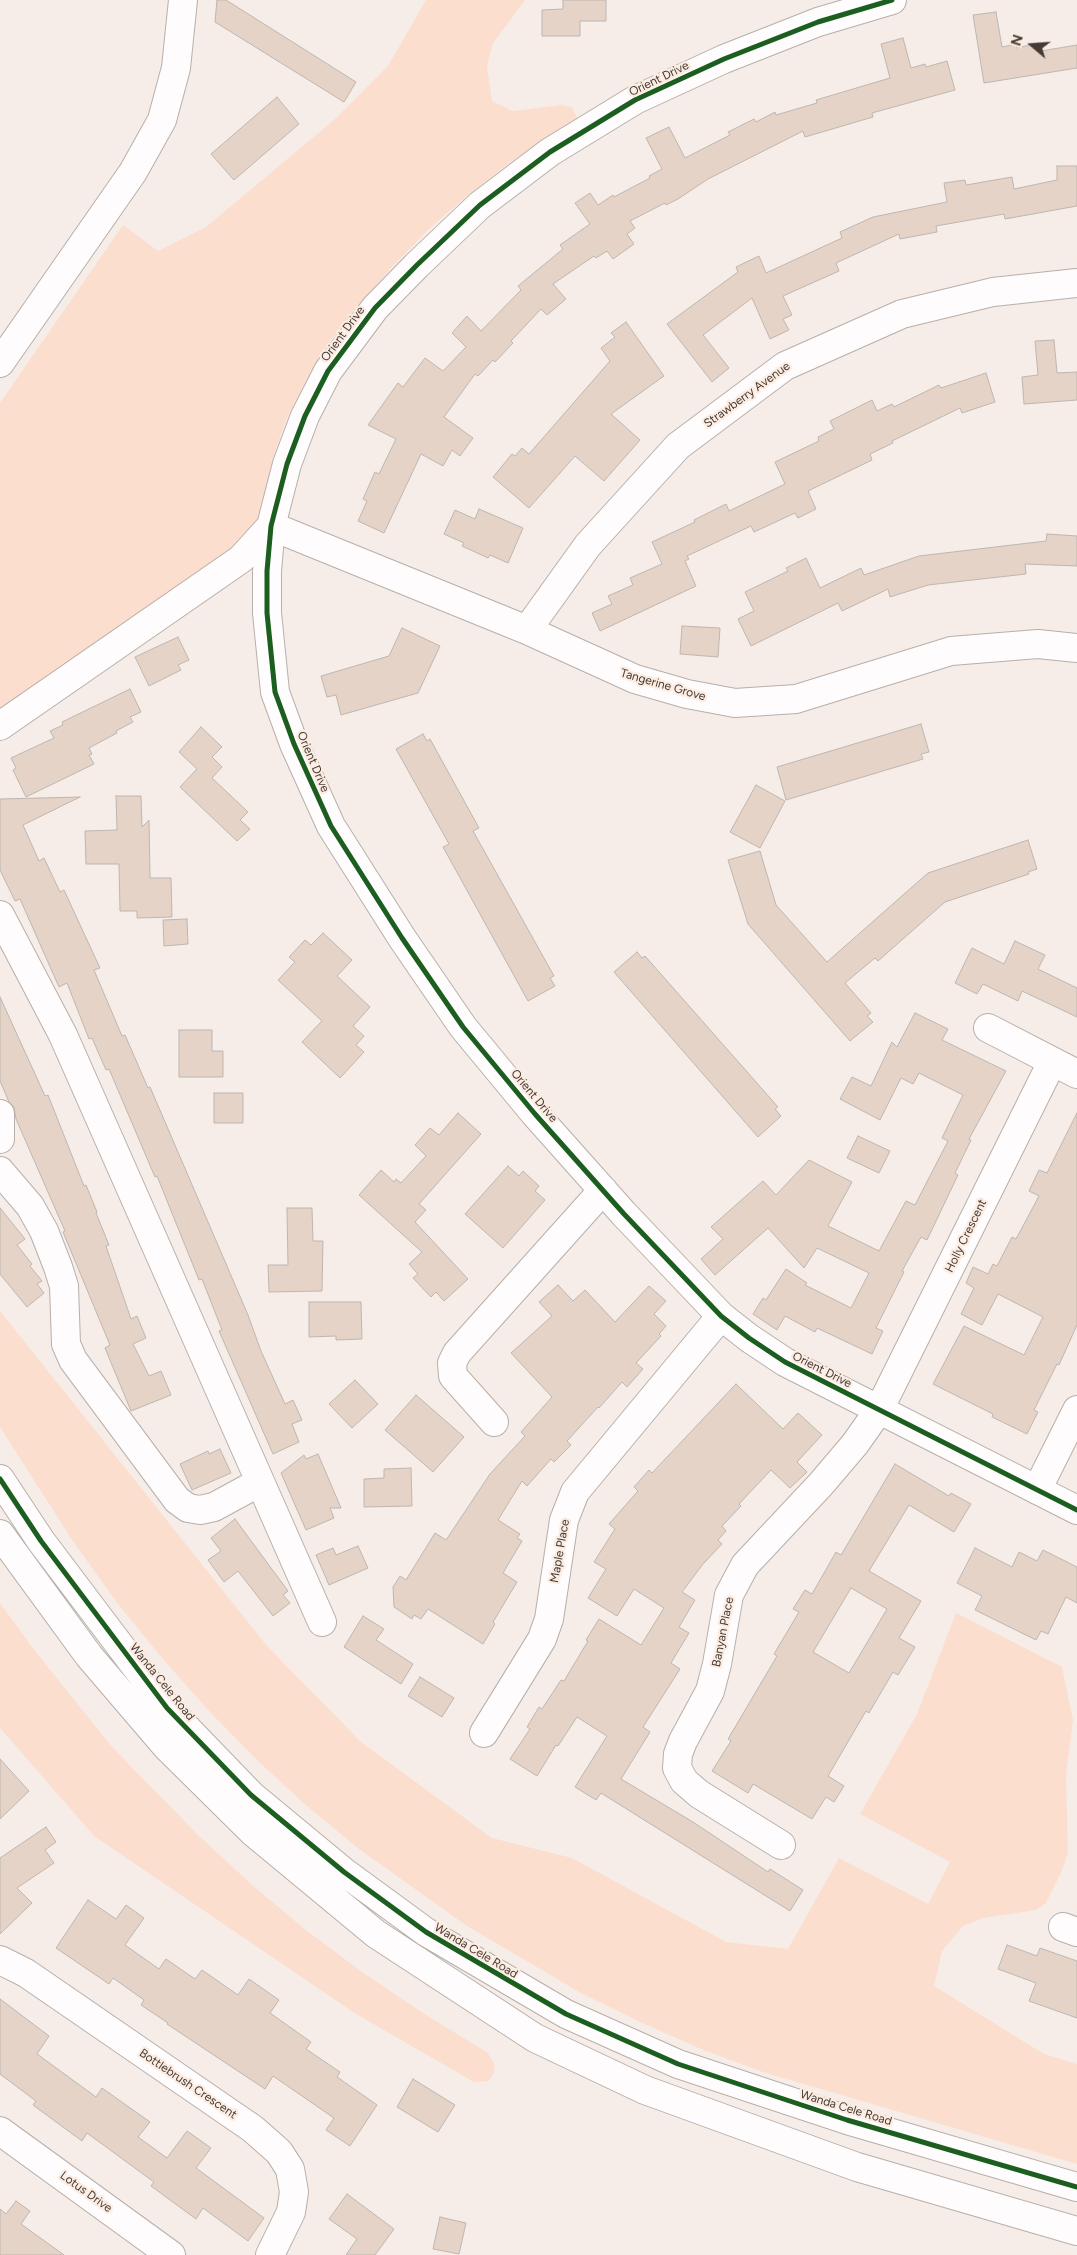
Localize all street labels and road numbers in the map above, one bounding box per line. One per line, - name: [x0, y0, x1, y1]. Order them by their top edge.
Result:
- street label: Orient Drive: [627, 58, 691, 100]
- street label: Orient Drive: [318, 304, 368, 364]
- street label: Strawberry Avenue: [701, 359, 793, 431]
- street label: Tangerine Grove: [619, 666, 707, 704]
- street label: Orient Drive: [294, 729, 332, 795]
- street label: Orient Drive: [508, 1067, 560, 1125]
- street label: Holly Crescent: [942, 1197, 990, 1275]
- street label: Orient Drive: [790, 1349, 854, 1391]
- street label: Maple Place: [547, 1518, 573, 1584]
- street label: Banyan Place: [709, 1596, 737, 1668]
- street label: Wanda Cele Road: [127, 1641, 197, 1723]
- street label: Wanda Cele Road: [432, 1920, 520, 1982]
- street label: Bottlebrush Crescent: [136, 2046, 240, 2122]
- street label: Wanda Cele Road: [798, 2087, 894, 2129]
- street label: Lotus Drive: [57, 2168, 115, 2216]

